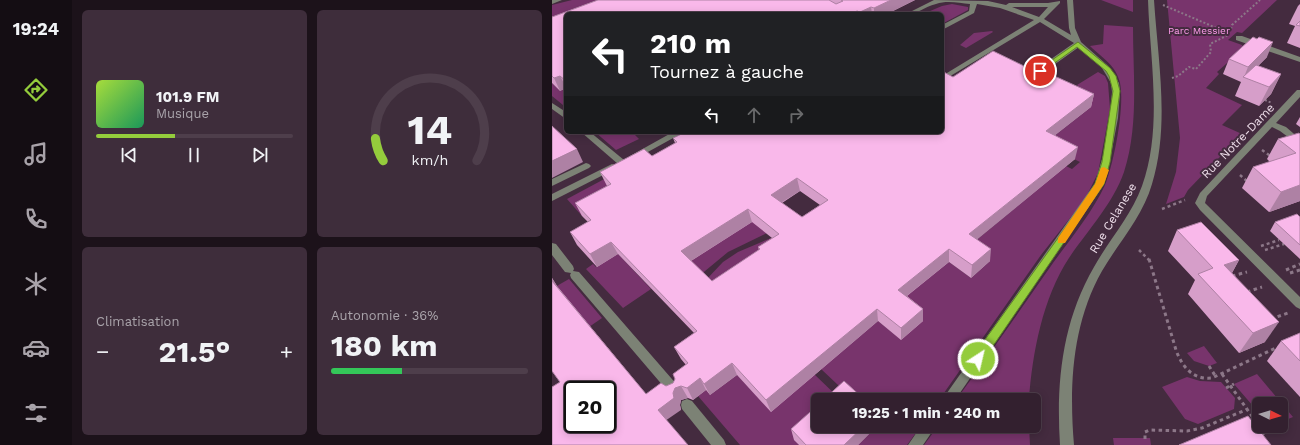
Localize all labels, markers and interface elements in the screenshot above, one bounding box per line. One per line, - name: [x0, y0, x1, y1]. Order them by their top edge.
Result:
- text: 19:24: [13, 18, 59, 39]
- park label: Parc Messier: [1168, 25, 1230, 36]
- text: 210 m: [650, 27, 731, 60]
- icon: left: [584, 28, 636, 80]
- pin: [1023, 54, 1057, 88]
- icon: arrive: [1029, 60, 1051, 82]
- text: Tournez à gauche: [650, 61, 804, 82]
- icon: directions: [22, 76, 50, 104]
- text: 101.9 FM: [156, 88, 219, 106]
- street label: Rue Notre-Dame: [1199, 101, 1277, 181]
- icon: left: [701, 104, 723, 126]
- icon: ahead: [743, 104, 765, 126]
- icon: right: [785, 104, 807, 126]
- text: 14: [407, 105, 452, 154]
- text: Musique: [156, 106, 209, 121]
- icon: music: [22, 140, 50, 168]
- icon: previous: [118, 144, 140, 166]
- icon: pause: [183, 144, 205, 166]
- icon: next: [249, 144, 271, 166]
- text: km/h: [411, 152, 448, 168]
- street label: Rue Celanese: [1087, 180, 1140, 256]
- icon: phone: [22, 205, 50, 233]
- icon: climate: [22, 270, 50, 298]
- text: Autonomie · 36%: [331, 308, 438, 323]
- text: Climatisation: [96, 314, 179, 329]
- text: 180 km: [331, 328, 438, 363]
- icon: car: [22, 334, 50, 362]
- text: 21.5°: [159, 334, 230, 369]
- position arrow: [957, 338, 999, 380]
- text: −: [96, 339, 109, 364]
- text: +: [280, 339, 293, 364]
- speed limit sign: 20: [564, 381, 616, 433]
- north arrow: [1252, 397, 1288, 433]
- map controls: [1252, 397, 1288, 433]
- icon: filters: [22, 399, 50, 427]
- text: 19:25 · 1 min · 240 m: [852, 404, 1000, 422]

